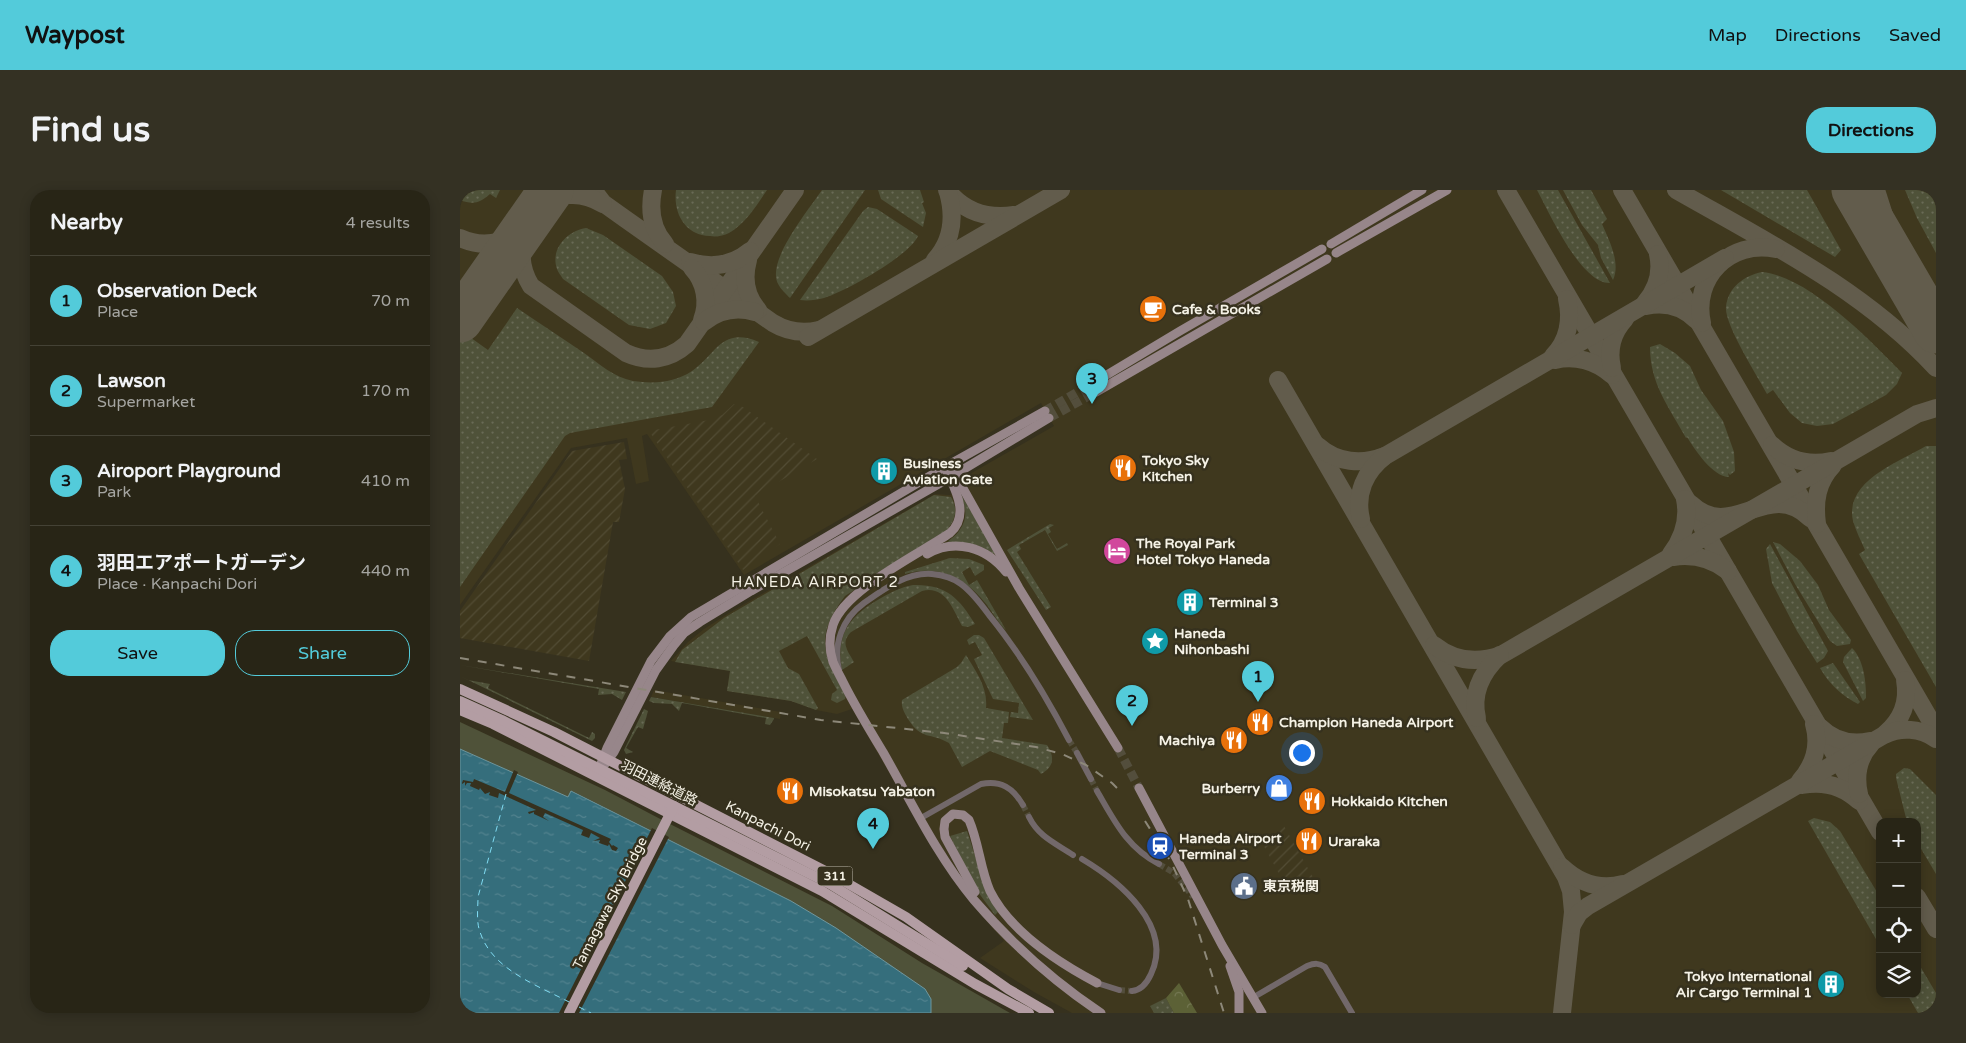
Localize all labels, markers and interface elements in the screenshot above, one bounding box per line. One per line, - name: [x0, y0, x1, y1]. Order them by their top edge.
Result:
- text: Waypost: [25, 21, 125, 50]
- text: Map: [1708, 24, 1747, 46]
- text: Directions: [1775, 24, 1861, 46]
- text: Saved: [1889, 24, 1941, 46]
- button: Directions: [1806, 107, 1936, 153]
- text: Find us: [30, 109, 150, 151]
- text: Nearby: [50, 210, 123, 235]
- text: 4 results: [346, 213, 410, 233]
- text: Observation Deck: [97, 280, 257, 302]
- text: 1: [61, 291, 71, 311]
- text: 70 m: [371, 291, 410, 311]
- cafe icon: Cafe & Books: [1138, 294, 1168, 324]
- place label: Cafe & Books: [1172, 301, 1261, 318]
- text: Place: [97, 302, 138, 322]
- pin: 3: [1076, 363, 1108, 404]
- text: Lawson: [97, 370, 166, 392]
- text: 2: [61, 381, 71, 401]
- text: 170 m: [361, 381, 410, 401]
- text: Supermarket: [97, 392, 195, 412]
- place label: Tokyo Sky Kitchen: [1141, 452, 1209, 485]
- restaurant icon: Tokyo Sky Kitchen: [1108, 453, 1138, 483]
- place label: Business Aviation Gate: [903, 455, 993, 488]
- building icon: Business Aviation Gate: [869, 456, 899, 486]
- text: Airoport Playground: [97, 460, 281, 482]
- text: 3: [61, 471, 71, 491]
- text: 410 m: [361, 471, 410, 491]
- text: Park: [97, 482, 131, 502]
- place label: The Royal Park Hotel Tokyo Haneda: [1135, 535, 1270, 568]
- hotel icon: The Royal Park Hotel Tokyo Haneda: [1102, 536, 1132, 566]
- text: 羽田エアポートガーデン: [97, 552, 306, 574]
- text: 4: [61, 561, 71, 581]
- text: 440 m: [361, 561, 410, 581]
- district label: HANEDA AIRPORT 2: [731, 573, 899, 591]
- text: Place · Kanpachi Dori: [97, 574, 257, 594]
- building icon: Terminal 3: [1175, 587, 1205, 617]
- place label: Terminal 3: [1208, 594, 1279, 611]
- place label: Haneda Nihonbashi: [1174, 625, 1250, 658]
- place icon: Haneda Nihonbashi: [1140, 626, 1170, 656]
- button: Save: [50, 630, 225, 676]
- button: Share: [235, 630, 410, 676]
- pin: 1: [1242, 661, 1274, 702]
- pin: 2: [1116, 685, 1148, 726]
- restaurant icon: Champion Haneda Airport: [1245, 707, 1275, 737]
- place label: Champion Haneda Airport: [1279, 714, 1454, 731]
- restaurant icon: Machiya: [1219, 725, 1249, 755]
- place label: Machiya: [1159, 732, 1215, 749]
- your location: [1289, 740, 1315, 766]
- street label: 羽田連絡道路: [618, 756, 700, 810]
- shop icon: Burberry: [1264, 773, 1294, 803]
- restaurant icon: Misokatsu Yabaton: [775, 776, 805, 806]
- place label: Burberry: [1202, 780, 1260, 797]
- place label: Misokatsu Yabaton: [809, 783, 935, 800]
- restaurant icon: Hokkaido Kitchen: [1297, 786, 1327, 816]
- place label: Hokkaido Kitchen: [1331, 793, 1448, 810]
- street label: Kanpachi Dori: [723, 797, 813, 855]
- pin: 4: [857, 808, 889, 849]
- map controls: [1876, 818, 1921, 998]
- button: +: [1876, 818, 1921, 863]
- restaurant icon: Uraraka: [1294, 826, 1324, 856]
- place label: Haneda Airport Terminal 3: [1178, 830, 1282, 863]
- station icon: Haneda Airport Terminal 3: [1145, 831, 1175, 861]
- place label: Uraraka: [1328, 833, 1380, 850]
- street label: Tamagawa Sky Bridge: [569, 834, 651, 972]
- button: −: [1876, 863, 1921, 908]
- road number: 311: [818, 866, 852, 886]
- public building icon: 東京税関: [1229, 871, 1259, 901]
- place label: 東京税関: [1263, 878, 1319, 895]
- button: locate: [1876, 908, 1921, 953]
- button: layers: [1876, 953, 1921, 998]
- place label: Tokyo International Air Cargo Terminal 1: [1676, 968, 1812, 1001]
- building icon: Tokyo International Air Cargo Terminal 1: [1816, 969, 1846, 999]

